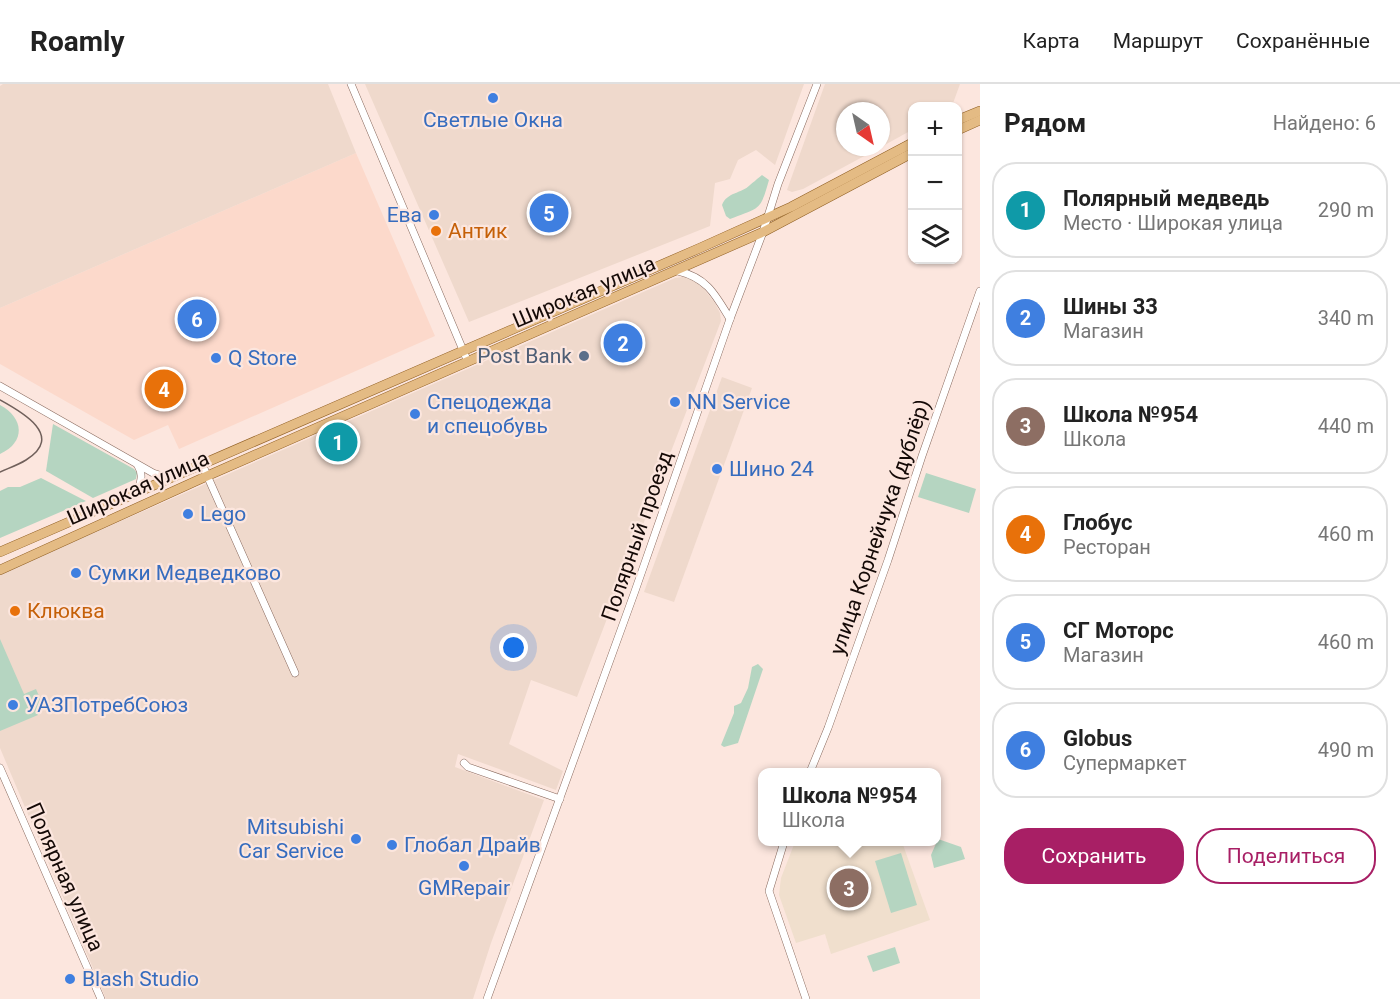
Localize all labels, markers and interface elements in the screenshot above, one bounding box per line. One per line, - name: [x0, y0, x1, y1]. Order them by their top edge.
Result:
- text: Roamly: [30, 25, 125, 58]
- text: Карта: [1023, 29, 1080, 53]
- text: Маршрут: [1113, 29, 1203, 53]
- text: Сохранённые: [1236, 29, 1370, 53]
- marker: Светлые Окна: [486, 91, 500, 105]
- north arrow: [836, 102, 890, 156]
- map controls: [908, 102, 962, 264]
- button: +: [908, 102, 962, 156]
- place label: Светлые Окна: [423, 108, 563, 132]
- text: Рядом: [1004, 108, 1086, 138]
- text: Найдено: 6: [1273, 111, 1376, 135]
- button: −: [908, 156, 962, 210]
- text: Полярный медведь: [1063, 186, 1269, 211]
- pin: 5: [530, 190, 568, 236]
- text: 1: [1020, 198, 1031, 222]
- text: 290 m: [1318, 198, 1374, 222]
- place label: Ева: [387, 203, 422, 227]
- marker: Ева: [427, 208, 441, 222]
- button: layers: [908, 210, 962, 264]
- text: Место · Широкая улица: [1063, 211, 1283, 235]
- place label: Антик: [448, 219, 508, 243]
- marker: Антик: [429, 224, 443, 238]
- street label: Широкая улица: [509, 251, 659, 333]
- text: Шины 33: [1063, 294, 1158, 319]
- pin: 6: [178, 296, 216, 342]
- text: 2: [1020, 306, 1031, 330]
- text: 340 m: [1318, 306, 1374, 330]
- text: Магазин: [1063, 319, 1144, 343]
- pin: 2: [604, 320, 642, 366]
- place label: Post Bank: [477, 344, 572, 368]
- place label: Q Store: [228, 346, 297, 370]
- marker: Post Bank: [577, 349, 591, 363]
- marker: Q Store: [209, 351, 223, 365]
- pin: 4: [144, 366, 184, 412]
- place label: Спецодежда и спецобувь: [427, 390, 552, 438]
- place label: NN Service: [687, 390, 790, 414]
- marker: NN Service: [668, 395, 682, 409]
- street label: улица Корнейчука (дублёр): [825, 396, 935, 658]
- text: Школа №954: [1063, 402, 1198, 427]
- marker: Спецодежда и спецобувь: [408, 407, 422, 421]
- text: 3: [1020, 414, 1031, 438]
- text: 440 m: [1318, 414, 1374, 438]
- pin: 1: [318, 420, 358, 464]
- text: Школа: [1063, 427, 1126, 451]
- street label: Широкая улица: [63, 446, 213, 530]
- street label: Полярный проезд: [597, 447, 677, 624]
- place label: Шино 24: [729, 457, 814, 481]
- marker: Шино 24: [710, 462, 724, 476]
- place label: Lego: [200, 502, 246, 526]
- marker: Lego: [181, 507, 195, 521]
- text: Глобус: [1063, 510, 1133, 535]
- text: 4: [1020, 522, 1031, 546]
- text: 460 m: [1318, 522, 1374, 546]
- text: Ресторан: [1063, 535, 1151, 559]
- place label: Сумки Медведково: [88, 561, 281, 585]
- marker: Сумки Медведково: [69, 566, 83, 580]
- place label: Клюква: [27, 599, 105, 623]
- marker: Клюква: [8, 604, 22, 618]
- text: СГ Моторс: [1063, 618, 1174, 643]
- text: 5: [1020, 630, 1031, 654]
- text: 460 m: [1318, 630, 1374, 654]
- your location: [499, 633, 528, 662]
- text: Магазин: [1063, 643, 1144, 667]
- place label: УАЗПотребСоюз: [25, 693, 188, 717]
- marker: УАЗПотребСоюз: [6, 698, 20, 712]
- text: Globus: [1063, 726, 1132, 751]
- text: 6: [1020, 738, 1031, 762]
- text: 490 m: [1318, 738, 1374, 762]
- text: Супермаркет: [1063, 751, 1187, 775]
- popup: [758, 768, 941, 846]
- text: Школа №954: [782, 783, 917, 808]
- street label: Полярная улица: [21, 799, 109, 955]
- text: Школа: [782, 808, 845, 832]
- place label: Mitsubishi Car Service: [238, 815, 344, 863]
- button: Сохранить: [1004, 828, 1184, 884]
- button: Поделиться: [1196, 828, 1376, 884]
- marker: Mitsubishi Car Service: [349, 832, 363, 846]
- place label: Глобал Драйв: [404, 833, 541, 857]
- marker: Глобал Драйв: [385, 838, 399, 852]
- marker: GMRepair: [457, 859, 471, 873]
- pin: 3: [830, 866, 868, 910]
- place label: GMRepair: [418, 876, 510, 900]
- place label: Blash Studio: [82, 967, 199, 991]
- marker: Blash Studio: [63, 972, 77, 986]

